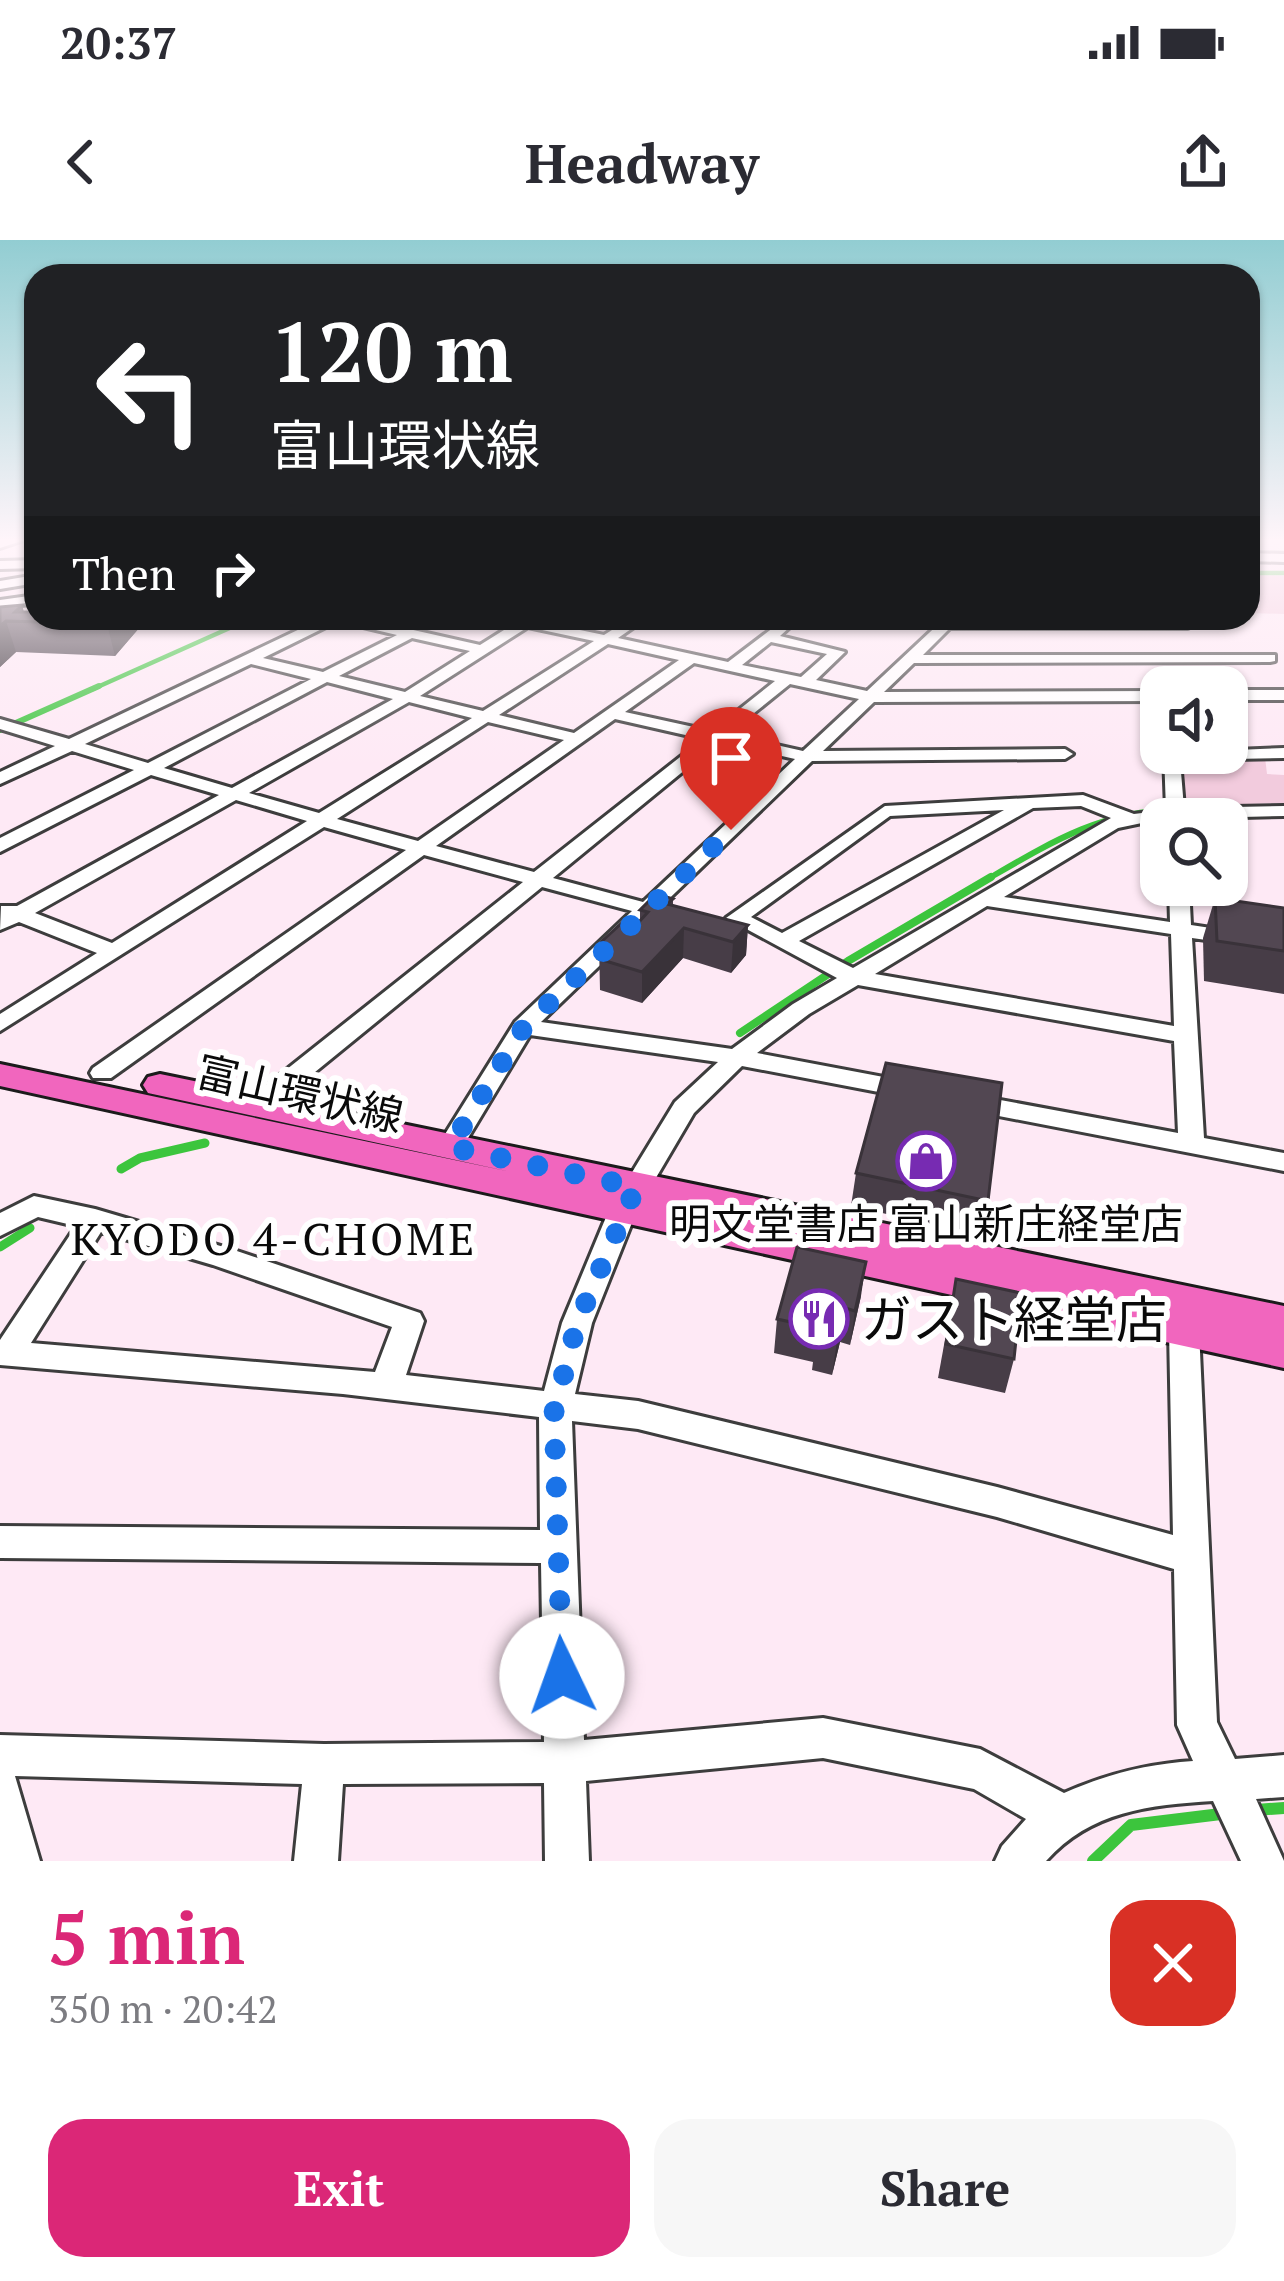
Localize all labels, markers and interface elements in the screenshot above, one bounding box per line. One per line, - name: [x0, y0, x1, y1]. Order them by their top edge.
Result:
- text: 20:37: [60, 12, 177, 72]
- text: Headway: [525, 127, 759, 198]
- icon: back: [48, 129, 114, 195]
- icon: share: [1170, 129, 1236, 195]
- text: 120 m: [270, 295, 513, 406]
- icon: left: [72, 312, 228, 468]
- text: 富山環状線: [270, 409, 540, 480]
- icon: right: [200, 540, 266, 606]
- text: Then: [72, 543, 176, 603]
- map controls: [1140, 666, 1248, 906]
- button: sound: [1140, 666, 1248, 774]
- pin: [680, 707, 782, 830]
- icon: arrive: [698, 725, 764, 791]
- button: search: [1140, 798, 1248, 906]
- street label: 富山環状線: [191, 1042, 409, 1144]
- shop icon: 明文堂書店 富山新庄経堂店: [895, 1130, 957, 1192]
- place label: 明文堂書店 富山新庄経堂店: [669, 1195, 1183, 1251]
- district label: KYODO 4-CHOME: [71, 1208, 477, 1268]
- place label: ガスト経堂店: [861, 1285, 1167, 1353]
- restaurant icon: ガスト経堂店: [788, 1288, 850, 1350]
- position arrow: [499, 1613, 625, 1739]
- text: 5 min: [48, 1889, 245, 1985]
- button: close: [1110, 1900, 1236, 2026]
- text: 350 m · 20:42: [48, 1982, 278, 2034]
- button: Exit: [48, 2119, 630, 2257]
- button: Share: [654, 2119, 1236, 2257]

